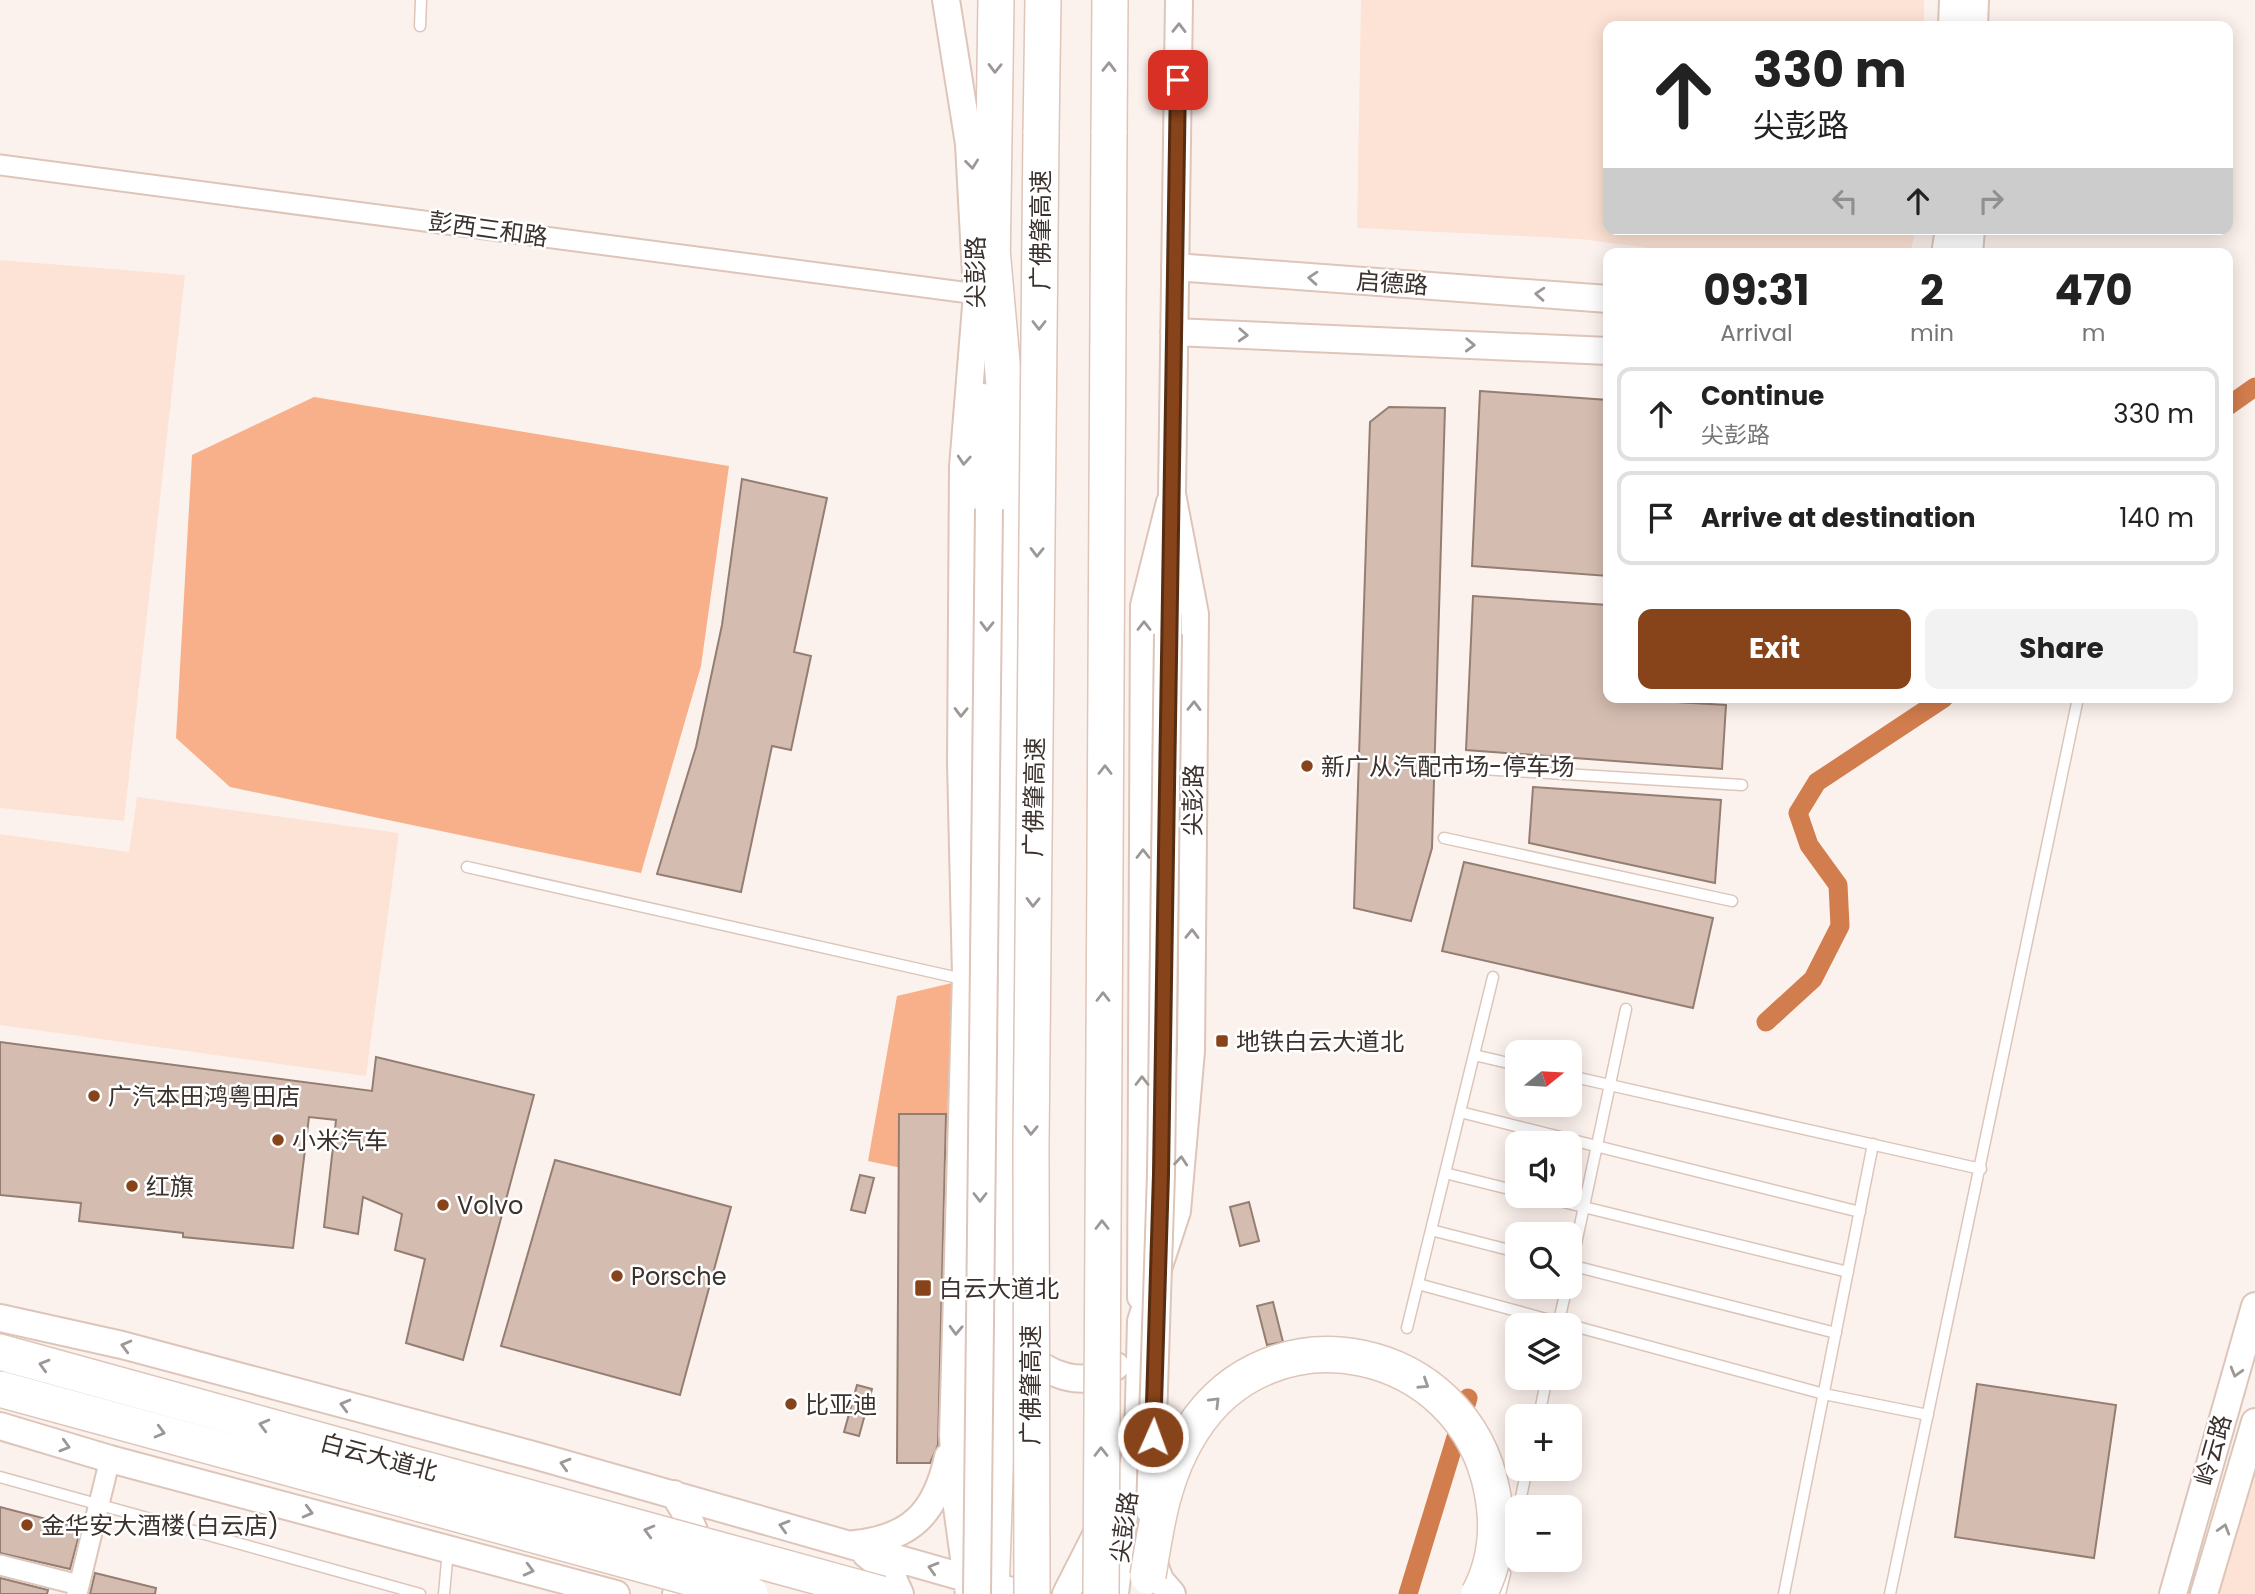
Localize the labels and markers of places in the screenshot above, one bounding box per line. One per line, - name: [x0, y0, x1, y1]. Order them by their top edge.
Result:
- pin: [1148, 50, 1208, 110]
- place label: 新广从汽配市场-停车场: [1321, 750, 1574, 783]
- marker: 新广从汽配市场-停车场: [1299, 758, 1315, 774]
- place label: 地铁白云大道北: [1236, 1025, 1404, 1058]
- marker: 地铁白云大道北: [1214, 1033, 1230, 1049]
- place label: 广汽本田鸿粤田店: [108, 1080, 300, 1113]
- marker: 广汽本田鸿粤田店: [86, 1088, 102, 1104]
- place label: 小米汽车: [292, 1124, 388, 1157]
- marker: 小米汽车: [270, 1132, 286, 1148]
- place label: 红旗: [146, 1170, 194, 1203]
- marker: 红旗: [124, 1178, 140, 1194]
- place label: Volvo: [457, 1189, 523, 1222]
- marker: Volvo: [435, 1197, 451, 1213]
- place label: Porsche: [631, 1260, 727, 1293]
- marker: Porsche: [609, 1268, 625, 1284]
- place label: 白云大道北: [939, 1272, 1059, 1305]
- marker: 白云大道北: [913, 1278, 933, 1298]
- place label: 比亚迪: [805, 1388, 877, 1421]
- marker: 比亚迪: [783, 1396, 799, 1412]
- place label: 金华安大酒楼(白云店): [41, 1509, 279, 1542]
- marker: 金华安大酒楼(白云店): [19, 1517, 35, 1533]

